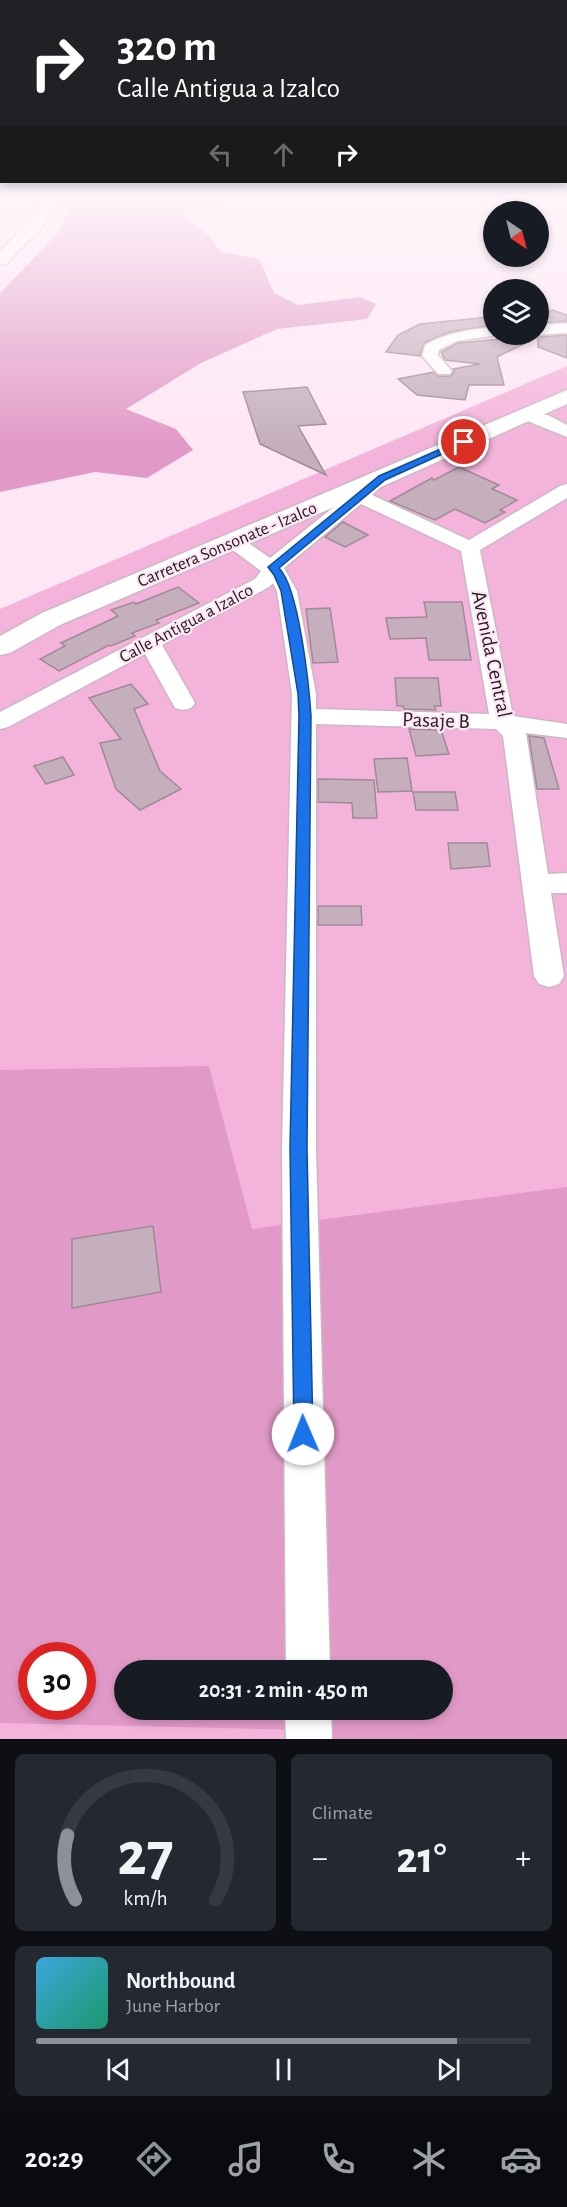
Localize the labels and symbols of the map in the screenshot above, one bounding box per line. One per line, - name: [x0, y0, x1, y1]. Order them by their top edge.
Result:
- north arrow: [483, 201, 549, 267]
- pin: [438, 416, 489, 467]
- street label: Carretera Sonsonate - Izalco: [135, 499, 320, 591]
- street label: Calle Antigua a Izalco: [117, 581, 256, 667]
- street label: Avenida Central: [468, 589, 515, 719]
- street label: Pasaje B: [402, 709, 470, 732]
- position arrow: [271, 1402, 335, 1466]
- speed limit sign: 30: [18, 1642, 96, 1720]

